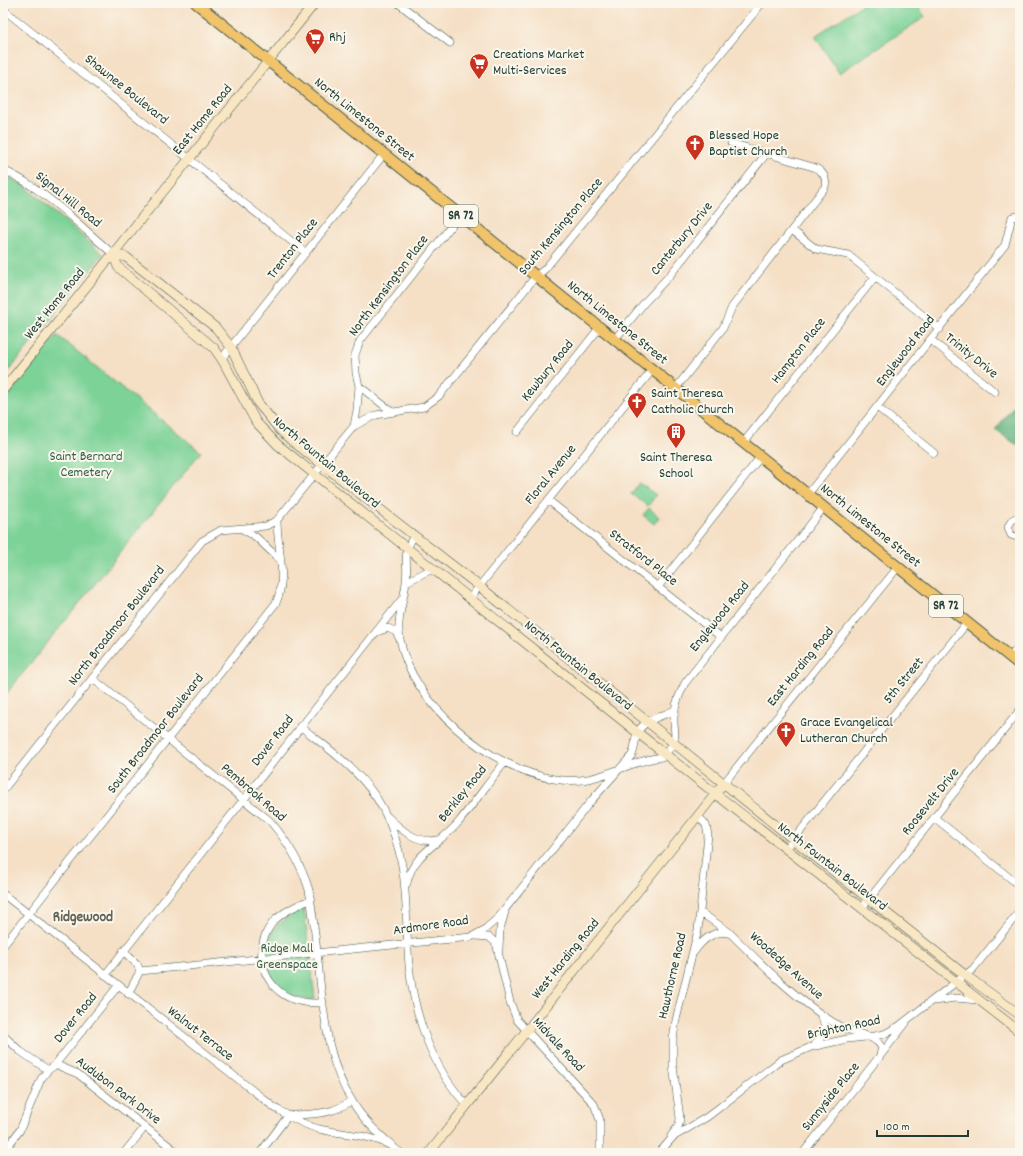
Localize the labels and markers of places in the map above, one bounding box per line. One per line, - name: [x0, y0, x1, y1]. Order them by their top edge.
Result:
- supermarket icon: Rhj: [304, 27, 326, 55]
- place label: Rhj: [329, 28, 346, 48]
- place label: Creations Market Multi-Services: [493, 45, 584, 81]
- supermarket icon: Creations Market Multi-Services: [468, 52, 490, 80]
- place label: Blessed Hope Baptist Church: [709, 126, 787, 162]
- church icon: Blessed Hope Baptist Church: [684, 133, 706, 161]
- place label: Saint Theresa Catholic Church: [651, 384, 734, 420]
- church icon: Saint Theresa Catholic Church: [626, 391, 648, 419]
- building icon: Saint Theresa School: [665, 421, 687, 449]
- place label: Saint Theresa School: [640, 448, 712, 484]
- place label: Grace Evangelical Lutheran Church: [800, 713, 893, 749]
- church icon: Grace Evangelical Lutheran Church: [775, 720, 797, 748]

